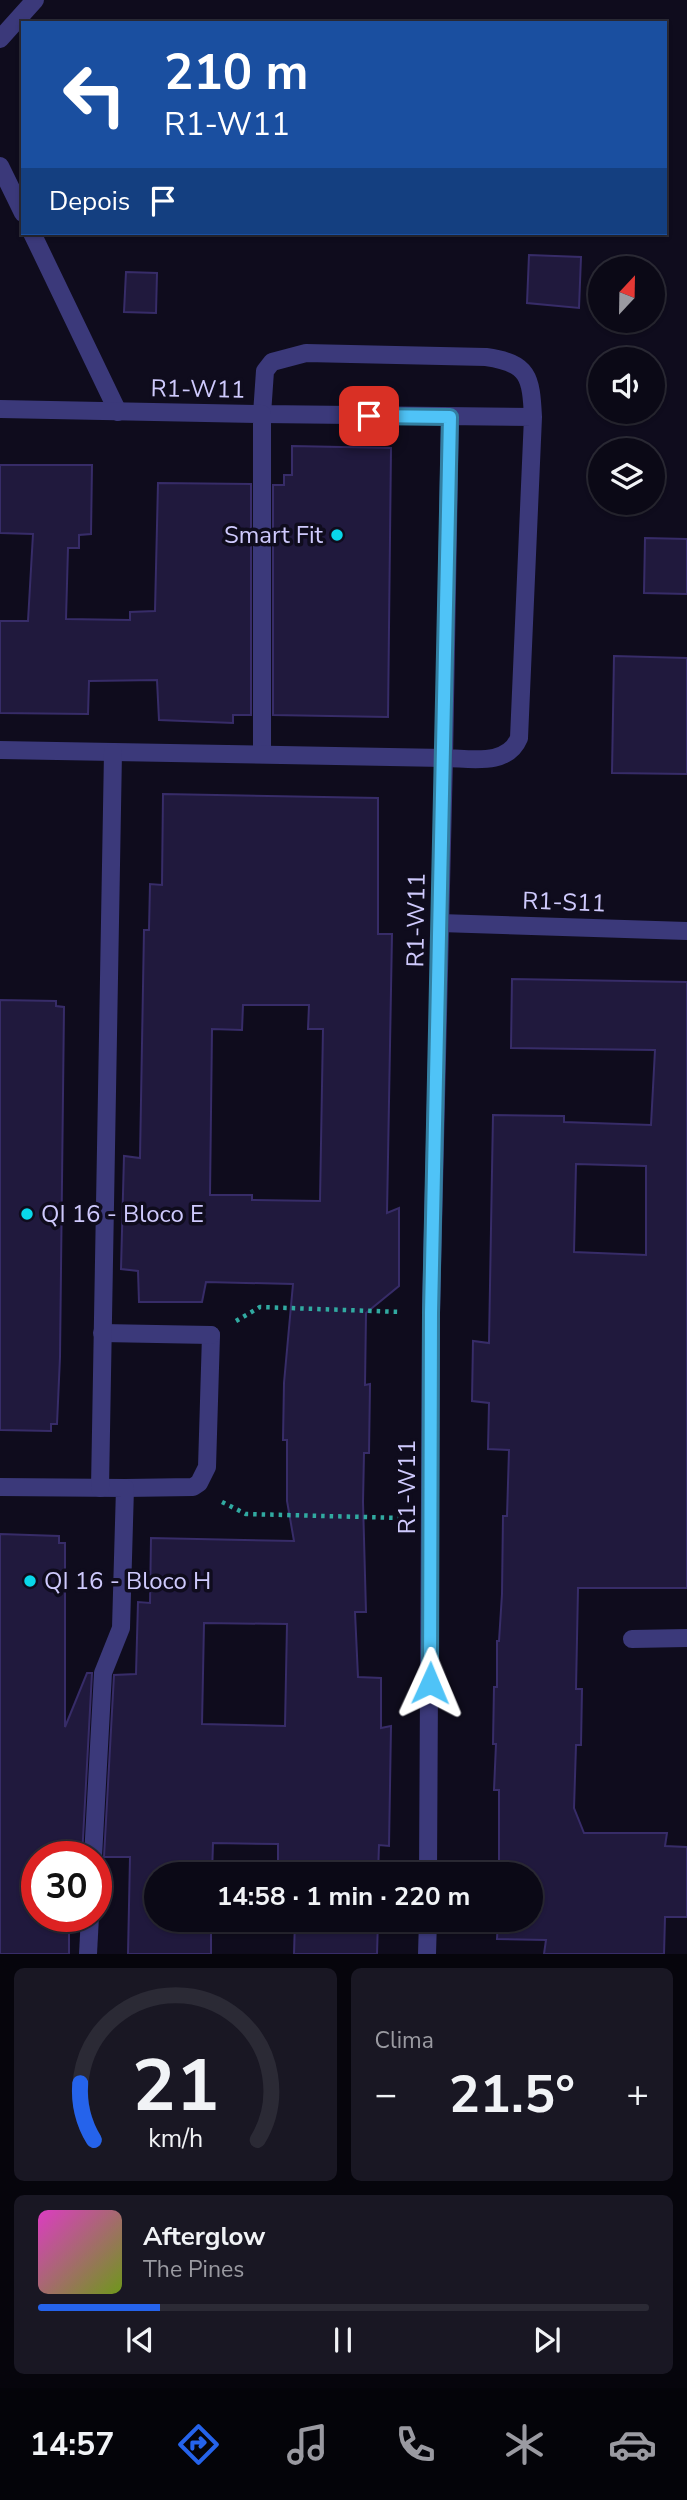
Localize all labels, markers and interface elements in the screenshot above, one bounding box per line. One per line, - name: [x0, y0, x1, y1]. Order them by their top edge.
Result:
- text: 210 m: [164, 39, 308, 106]
- icon: left: [49, 49, 140, 140]
- text: R1-W11: [164, 103, 290, 146]
- icon: arrive: [144, 182, 182, 220]
- text: Depois: [49, 184, 130, 219]
- north arrow: [588, 256, 665, 332]
- map controls: [588, 256, 665, 515]
- button: sound: [588, 347, 665, 424]
- street label: R1-W11: [150, 372, 246, 406]
- pin: [339, 386, 399, 446]
- icon: arrive: [350, 397, 388, 435]
- button: layers: [588, 438, 665, 515]
- place label: Smart Fit: [224, 519, 324, 551]
- marker: Smart Fit: [329, 527, 345, 543]
- street label: R1-W11: [399, 872, 433, 968]
- street label: R1-S11: [522, 885, 606, 919]
- place label: QI 16 - Bloco E: [41, 1198, 204, 1230]
- marker: QI 16 - Bloco E: [19, 1206, 35, 1222]
- street label: R1-W11: [391, 1440, 423, 1534]
- place label: QI 16 - Bloco H: [44, 1565, 211, 1597]
- marker: QI 16 - Bloco H: [22, 1573, 38, 1589]
- position arrow: [393, 1646, 467, 1720]
- speed limit sign: 30: [21, 1841, 112, 1932]
- text: 14:58 · 1 min · 220 m: [217, 1879, 470, 1914]
- text: Clima: [375, 2025, 434, 2056]
- text: 21: [132, 2037, 219, 2137]
- text: 21.5°: [449, 2059, 575, 2130]
- text: −: [375, 2069, 397, 2120]
- text: +: [626, 2069, 649, 2120]
- text: km/h: [148, 2122, 203, 2156]
- text: Afterglow: [143, 2219, 266, 2254]
- text: The Pines: [143, 2254, 244, 2285]
- icon: previous: [121, 2321, 159, 2359]
- icon: pause: [324, 2321, 362, 2359]
- icon: next: [528, 2321, 566, 2359]
- icon: directions: [174, 2420, 223, 2469]
- icon: music: [283, 2420, 332, 2469]
- icon: phone: [391, 2420, 440, 2469]
- icon: climate: [500, 2420, 549, 2469]
- icon: car: [608, 2420, 657, 2469]
- text: 14:57: [30, 2423, 115, 2466]

